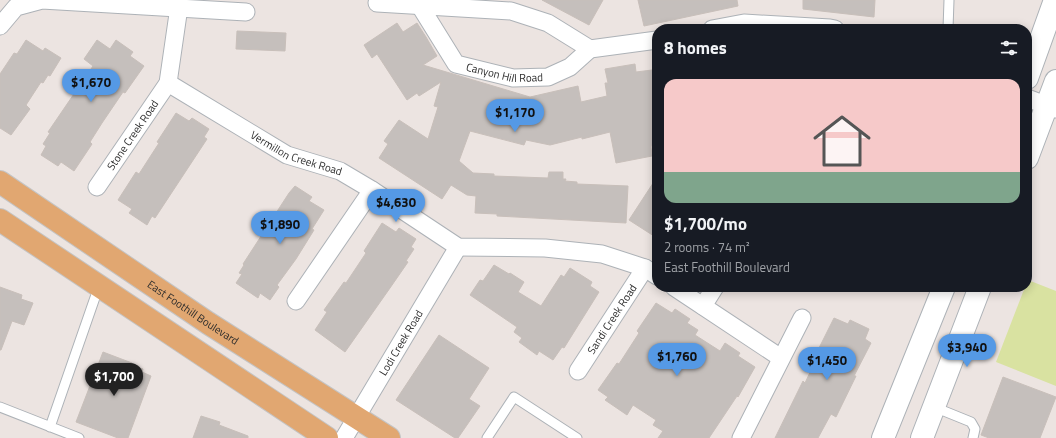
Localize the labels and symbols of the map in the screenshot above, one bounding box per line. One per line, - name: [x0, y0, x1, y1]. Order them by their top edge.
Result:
- street label: Canyon Hill Road: [465, 59, 543, 86]
- pin: $1,670: [58, 69, 124, 103]
- street label: Stone Creek Road: [103, 97, 162, 173]
- pin: $1,170: [482, 99, 548, 133]
- street label: Vermillon Creek Road: [247, 127, 344, 179]
- pin: $4,630: [363, 189, 429, 223]
- pin: $1,890: [247, 211, 313, 245]
- street label: East Foothill Boulevard: [144, 276, 242, 349]
- street label: Sandi Creek Road: [583, 281, 641, 357]
- street label: Lodi Creek Road: [375, 307, 427, 379]
- pin: $3,940: [934, 334, 1000, 368]
- pin: $1,760: [644, 343, 710, 377]
- pin: $1,450: [794, 347, 860, 381]
- pin: $1,700: [81, 363, 147, 397]

